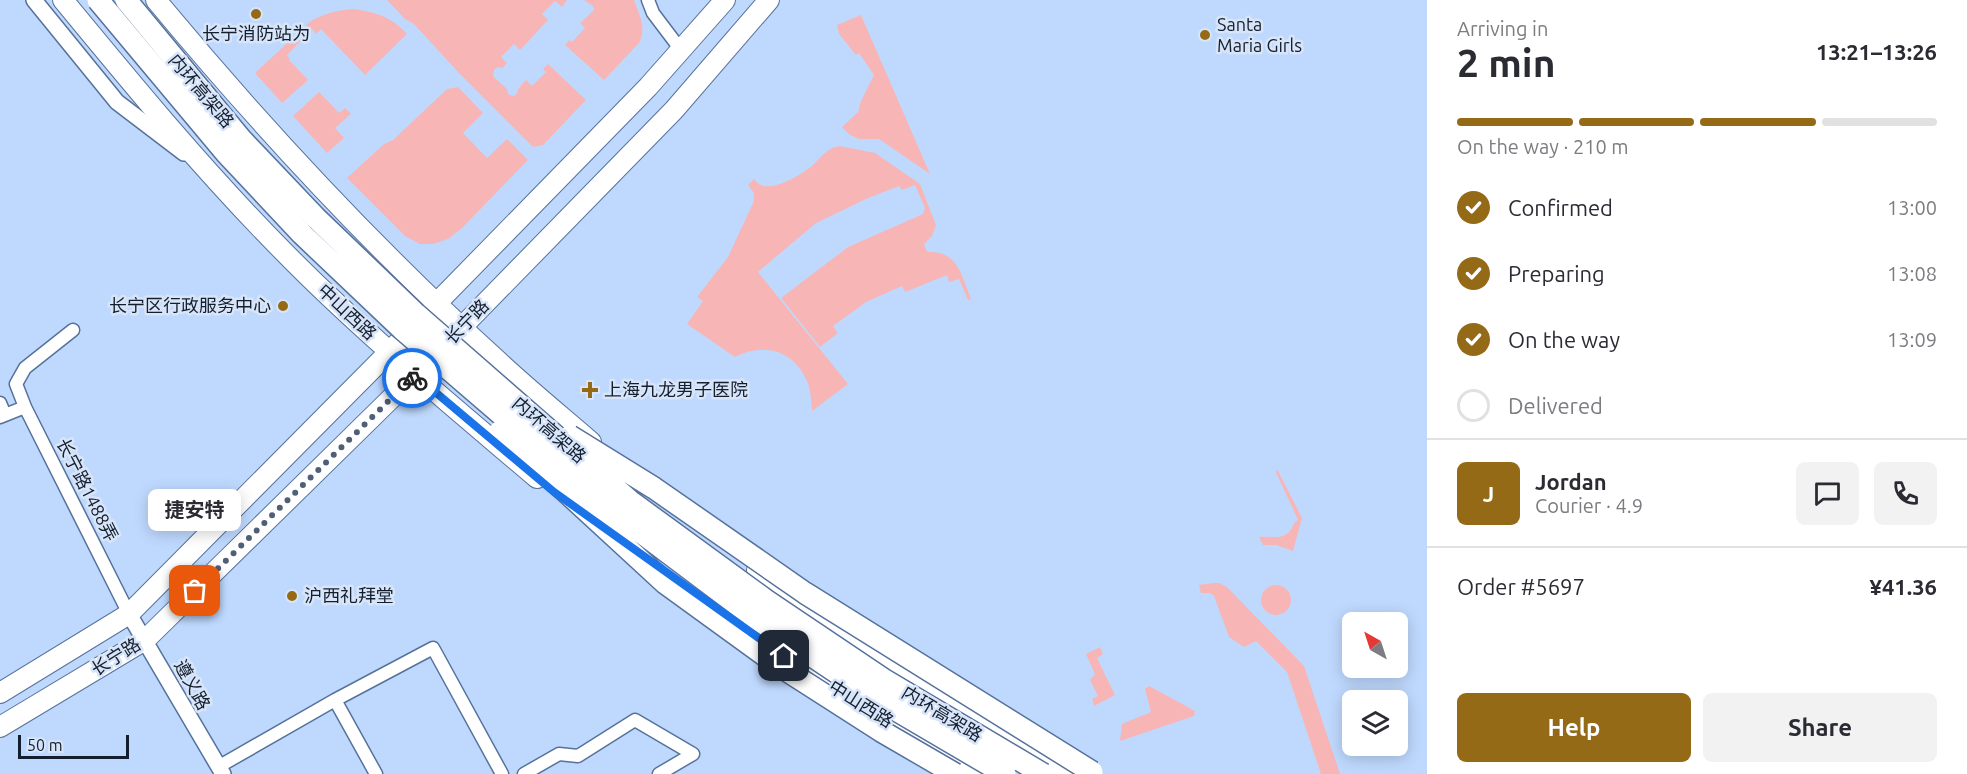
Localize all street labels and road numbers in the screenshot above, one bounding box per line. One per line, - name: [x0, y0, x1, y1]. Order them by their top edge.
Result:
- street label: 内环高架路: [165, 49, 238, 131]
- street label: 中山西路: [315, 279, 381, 343]
- street label: 长宁路: [440, 295, 492, 348]
- street label: 内环高架路: [509, 392, 590, 466]
- street label: 长宁路1488弄: [53, 435, 122, 544]
- street label: 长宁路: [87, 633, 144, 679]
- street label: 遵义路: [171, 656, 215, 713]
- street label: 中山西路: [826, 676, 897, 731]
- street label: 内环高架路: [899, 681, 986, 745]

